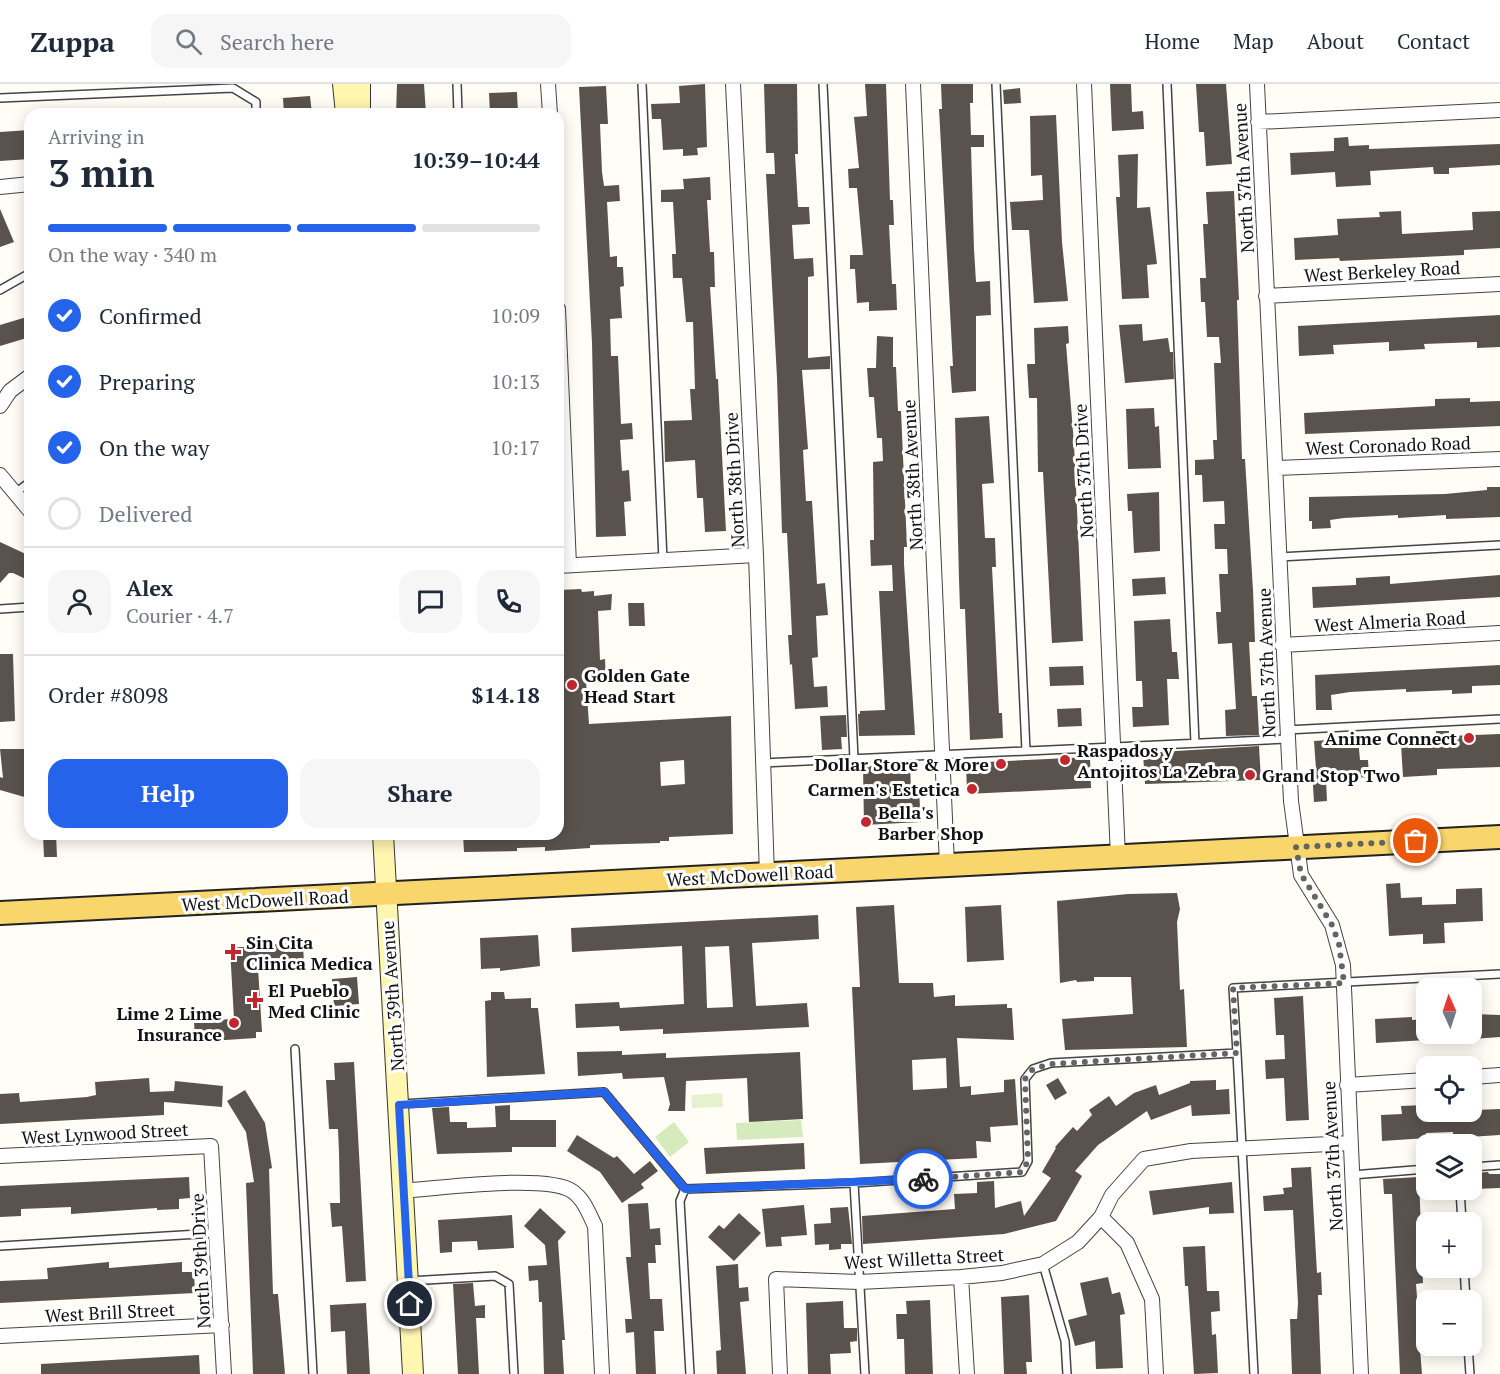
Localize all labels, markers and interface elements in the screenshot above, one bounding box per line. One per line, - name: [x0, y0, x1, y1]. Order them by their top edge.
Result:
- search box: [151, 14, 571, 68]
- text: Zuppa: [30, 23, 115, 60]
- icon: search: [172, 25, 205, 58]
- text: Search here: [220, 27, 334, 56]
- text: Home: [1144, 27, 1200, 55]
- text: Map: [1233, 27, 1274, 55]
- text: About: [1307, 27, 1364, 55]
- text: Contact: [1397, 27, 1470, 55]
- street label: North 37th Avenue: [1227, 102, 1259, 254]
- text: Arriving in: [48, 123, 144, 150]
- text: 10:39–10:44: [412, 145, 540, 174]
- text: 3 min: [48, 146, 155, 198]
- text: On the way · 340 m: [48, 241, 217, 268]
- street label: West Berkeley Road: [1303, 255, 1461, 287]
- icon: check: [48, 299, 81, 332]
- text: Confirmed: [99, 301, 202, 330]
- text: 10:09: [491, 302, 540, 329]
- icon: check: [48, 365, 81, 398]
- text: Preparing: [99, 367, 195, 396]
- text: 10:13: [491, 368, 540, 395]
- street label: North 38th Avenue: [896, 399, 928, 551]
- street label: North 37th Drive: [1067, 403, 1099, 539]
- street label: North 38th Drive: [718, 412, 750, 548]
- street label: West Coronado Road: [1305, 430, 1471, 460]
- icon: check: [48, 431, 81, 464]
- text: On the way: [99, 433, 209, 462]
- text: 10:17: [491, 434, 540, 461]
- text: Delivered: [99, 499, 192, 528]
- button: person: [48, 570, 111, 633]
- button: chat: [399, 570, 462, 633]
- button: phone: [477, 570, 540, 633]
- text: Alex: [126, 573, 173, 602]
- street label: North 37th Avenue: [1251, 587, 1281, 739]
- text: Courier · 4.7: [126, 602, 234, 629]
- street label: West Almeria Road: [1314, 605, 1466, 637]
- place label: Golden Gate Head Start: [584, 663, 690, 708]
- marker: Golden Gate Head Start: [565, 678, 579, 692]
- text: Order #8098: [48, 680, 168, 709]
- text: $14.18: [471, 680, 540, 709]
- place label: Anime Connect: [1325, 726, 1457, 750]
- marker: Anime Connect: [1462, 731, 1476, 745]
- place label: Raspados y Antojitos La Zebra: [1077, 738, 1237, 783]
- place label: Dollar Store & More: [814, 752, 989, 776]
- marker: Raspados y Antojitos La Zebra: [1058, 753, 1072, 767]
- marker: Dollar Store & More: [994, 757, 1008, 771]
- button: Help: [48, 759, 288, 828]
- button: Share: [300, 759, 540, 828]
- place label: Grand Stop Two: [1262, 763, 1400, 787]
- marker: Grand Stop Two: [1243, 768, 1257, 782]
- place label: Carmen's Estetica: [808, 777, 960, 801]
- marker: Carmen's Estetica: [965, 782, 979, 796]
- place label: Bella's Barber Shop: [878, 800, 984, 845]
- marker: Bella's Barber Shop: [859, 815, 873, 829]
- pin: [1390, 815, 1441, 866]
- icon: bag: [1399, 824, 1432, 857]
- street label: West McDowell Road: [666, 859, 834, 891]
- street label: West McDowell Road: [181, 884, 349, 916]
- street label: North 39th Avenue: [375, 920, 409, 1072]
- place label: Sin Cita Clinica Medica: [246, 930, 373, 975]
- marker: Sin Cita Clinica Medica: [224, 943, 242, 961]
- place label: El Pueblo Med Clinic: [268, 978, 360, 1023]
- north arrow: [1416, 978, 1482, 1044]
- map controls: [1416, 978, 1482, 1356]
- marker: El Pueblo Med Clinic: [246, 991, 264, 1009]
- place label: Lime 2 Lime Insurance: [117, 1001, 222, 1046]
- marker: Lime 2 Lime Insurance: [227, 1016, 241, 1030]
- button: locate: [1416, 1056, 1482, 1122]
- street label: North 37th Avenue: [1316, 1080, 1348, 1232]
- street label: West Lynwood Street: [21, 1117, 190, 1149]
- button: layers: [1416, 1134, 1482, 1200]
- courier: [893, 1149, 953, 1209]
- icon: bike: [907, 1163, 940, 1196]
- street label: North 39th Drive: [184, 1193, 216, 1329]
- button: +: [1416, 1212, 1482, 1278]
- street label: West Willetta Street: [843, 1242, 1005, 1274]
- pin: [384, 1278, 435, 1329]
- icon: home: [393, 1287, 426, 1320]
- button: −: [1416, 1290, 1482, 1356]
- street label: West Brill Street: [44, 1297, 176, 1327]

